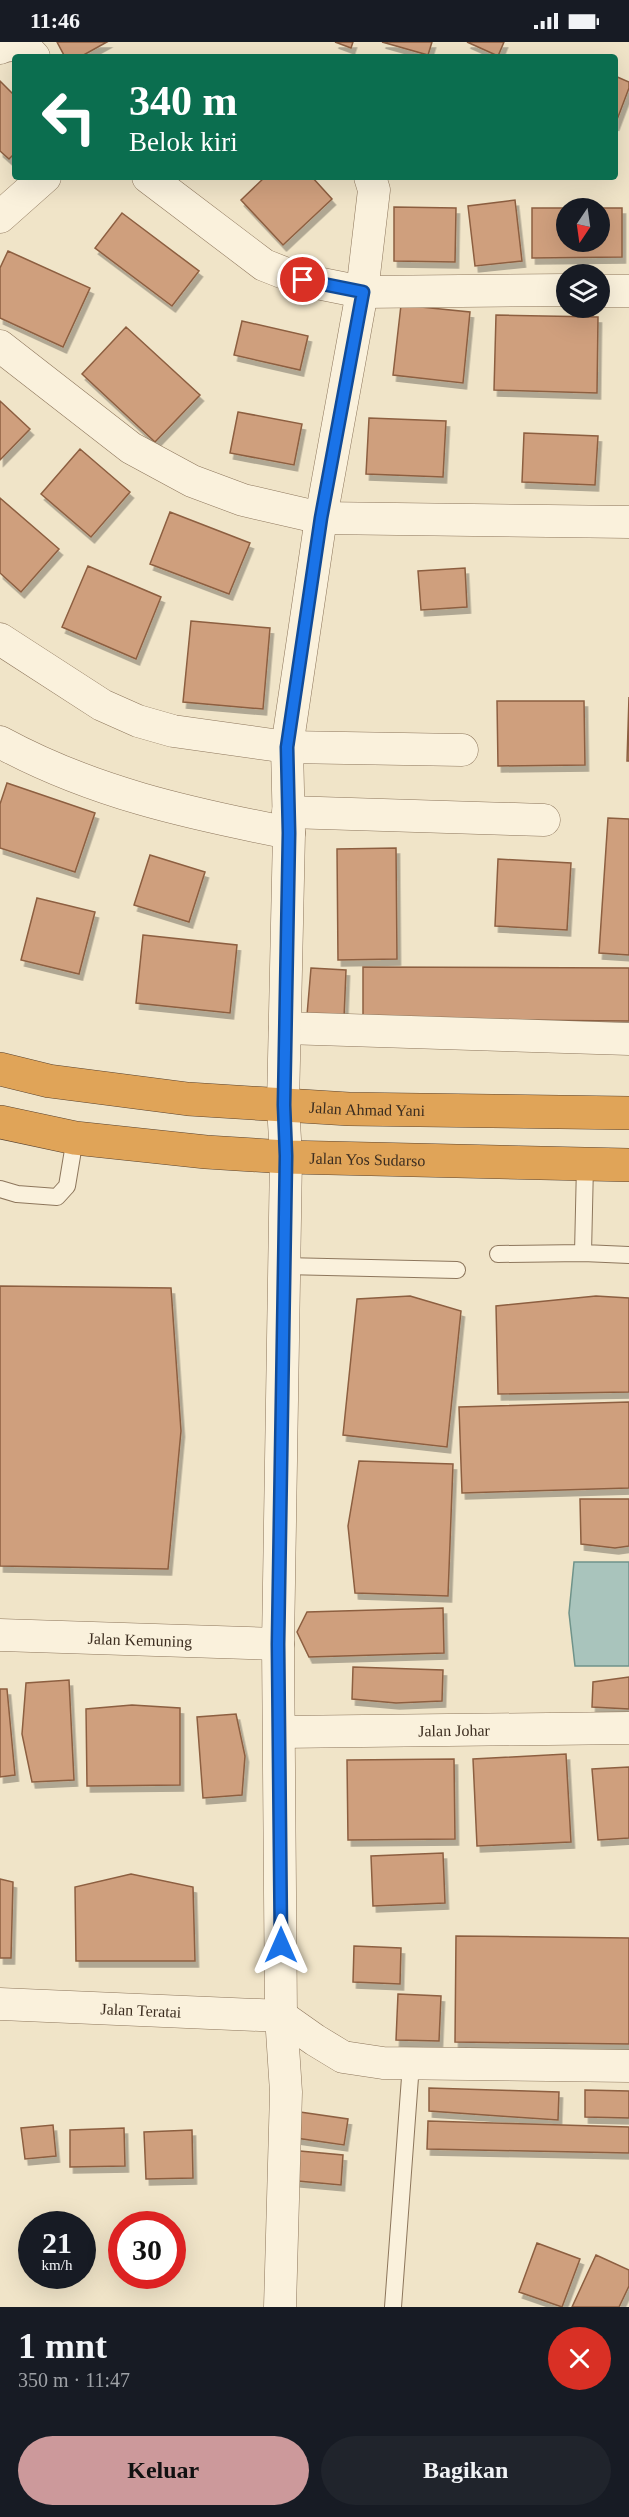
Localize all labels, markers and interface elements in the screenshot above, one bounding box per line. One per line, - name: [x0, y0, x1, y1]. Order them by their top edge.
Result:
- text: 11:46: [30, 8, 80, 33]
- icon: left: [30, 78, 108, 156]
- text: 340 m: [129, 78, 238, 124]
- text: Belok kiri: [129, 127, 238, 157]
- north arrow: [556, 198, 610, 252]
- map controls: [556, 198, 610, 318]
- pin: [277, 254, 328, 305]
- icon: arrive: [286, 263, 319, 296]
- button: layers: [556, 264, 610, 318]
- street label: Jalan Ahmad Yani: [309, 1098, 426, 1119]
- street label: Jalan Yos Sudarso: [309, 1149, 426, 1169]
- street label: Jalan Kemuning: [87, 1629, 192, 1651]
- street label: Jalan Johar: [418, 1721, 491, 1739]
- position arrow: [249, 1913, 313, 1977]
- street label: Jalan Teratai: [100, 2000, 182, 2020]
- speed limit sign: 30: [108, 2211, 186, 2289]
- text: 21: [42, 2226, 72, 2259]
- text: km/h: [42, 2257, 72, 2273]
- text: 1 mnt: [18, 2326, 107, 2366]
- button: close: [548, 2327, 611, 2390]
- text: 350 m · 11:47: [18, 2369, 130, 2391]
- button: Keluar: [18, 2436, 309, 2505]
- button: Bagikan: [321, 2436, 611, 2505]

